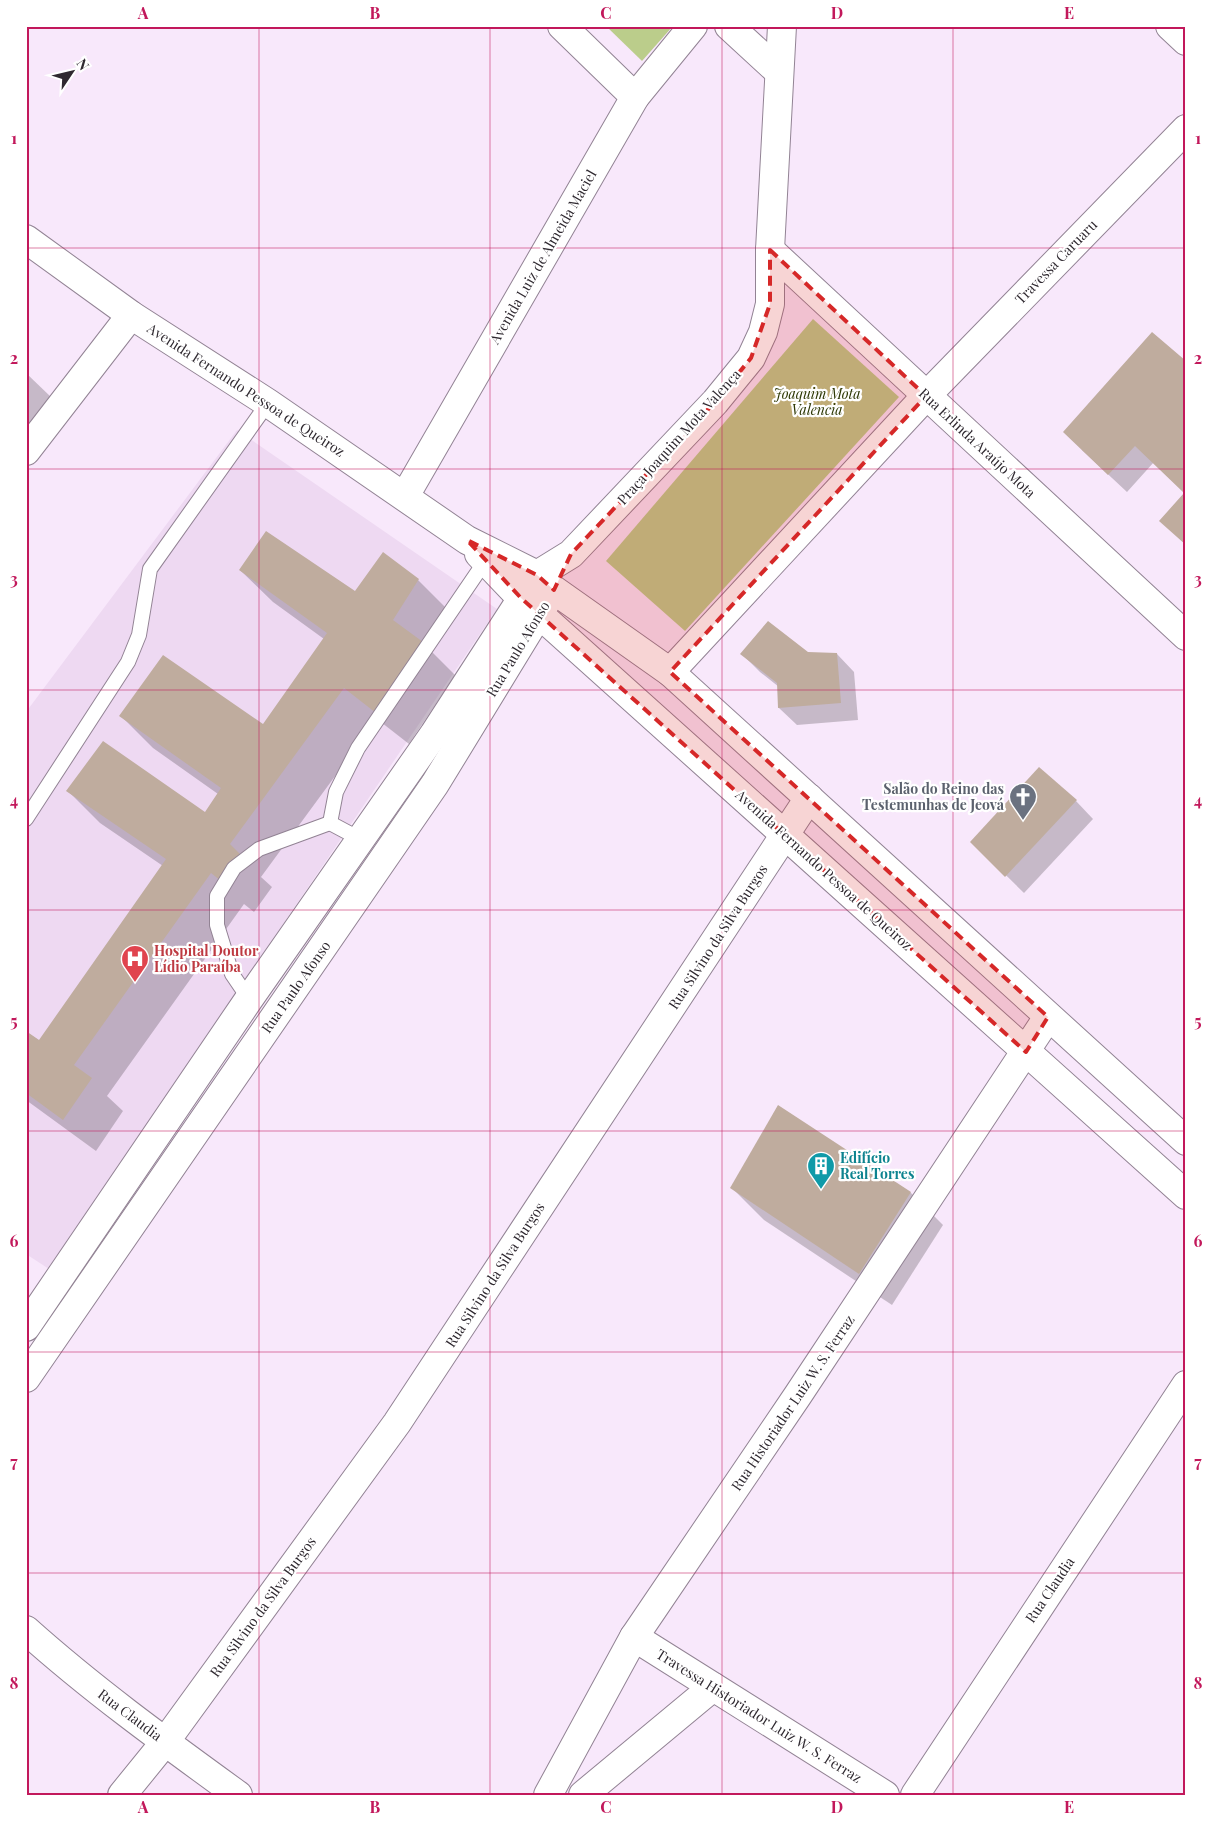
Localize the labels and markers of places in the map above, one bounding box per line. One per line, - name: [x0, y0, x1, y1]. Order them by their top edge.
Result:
- place label: Salão do Reino das Testemunhas de Jeová: [862, 779, 1005, 814]
- church icon: Salão do Reino das Testemunhas de Jeová: [1008, 782, 1038, 821]
- place label: Hospital Doutor Lídio Paraíba: [154, 941, 259, 976]
- hospital icon: Hospital Doutor Lídio Paraíba: [120, 944, 150, 983]
- place label: Edifício Real Torres: [840, 1148, 914, 1183]
- building icon: Edifício Real Torres: [806, 1151, 836, 1190]

